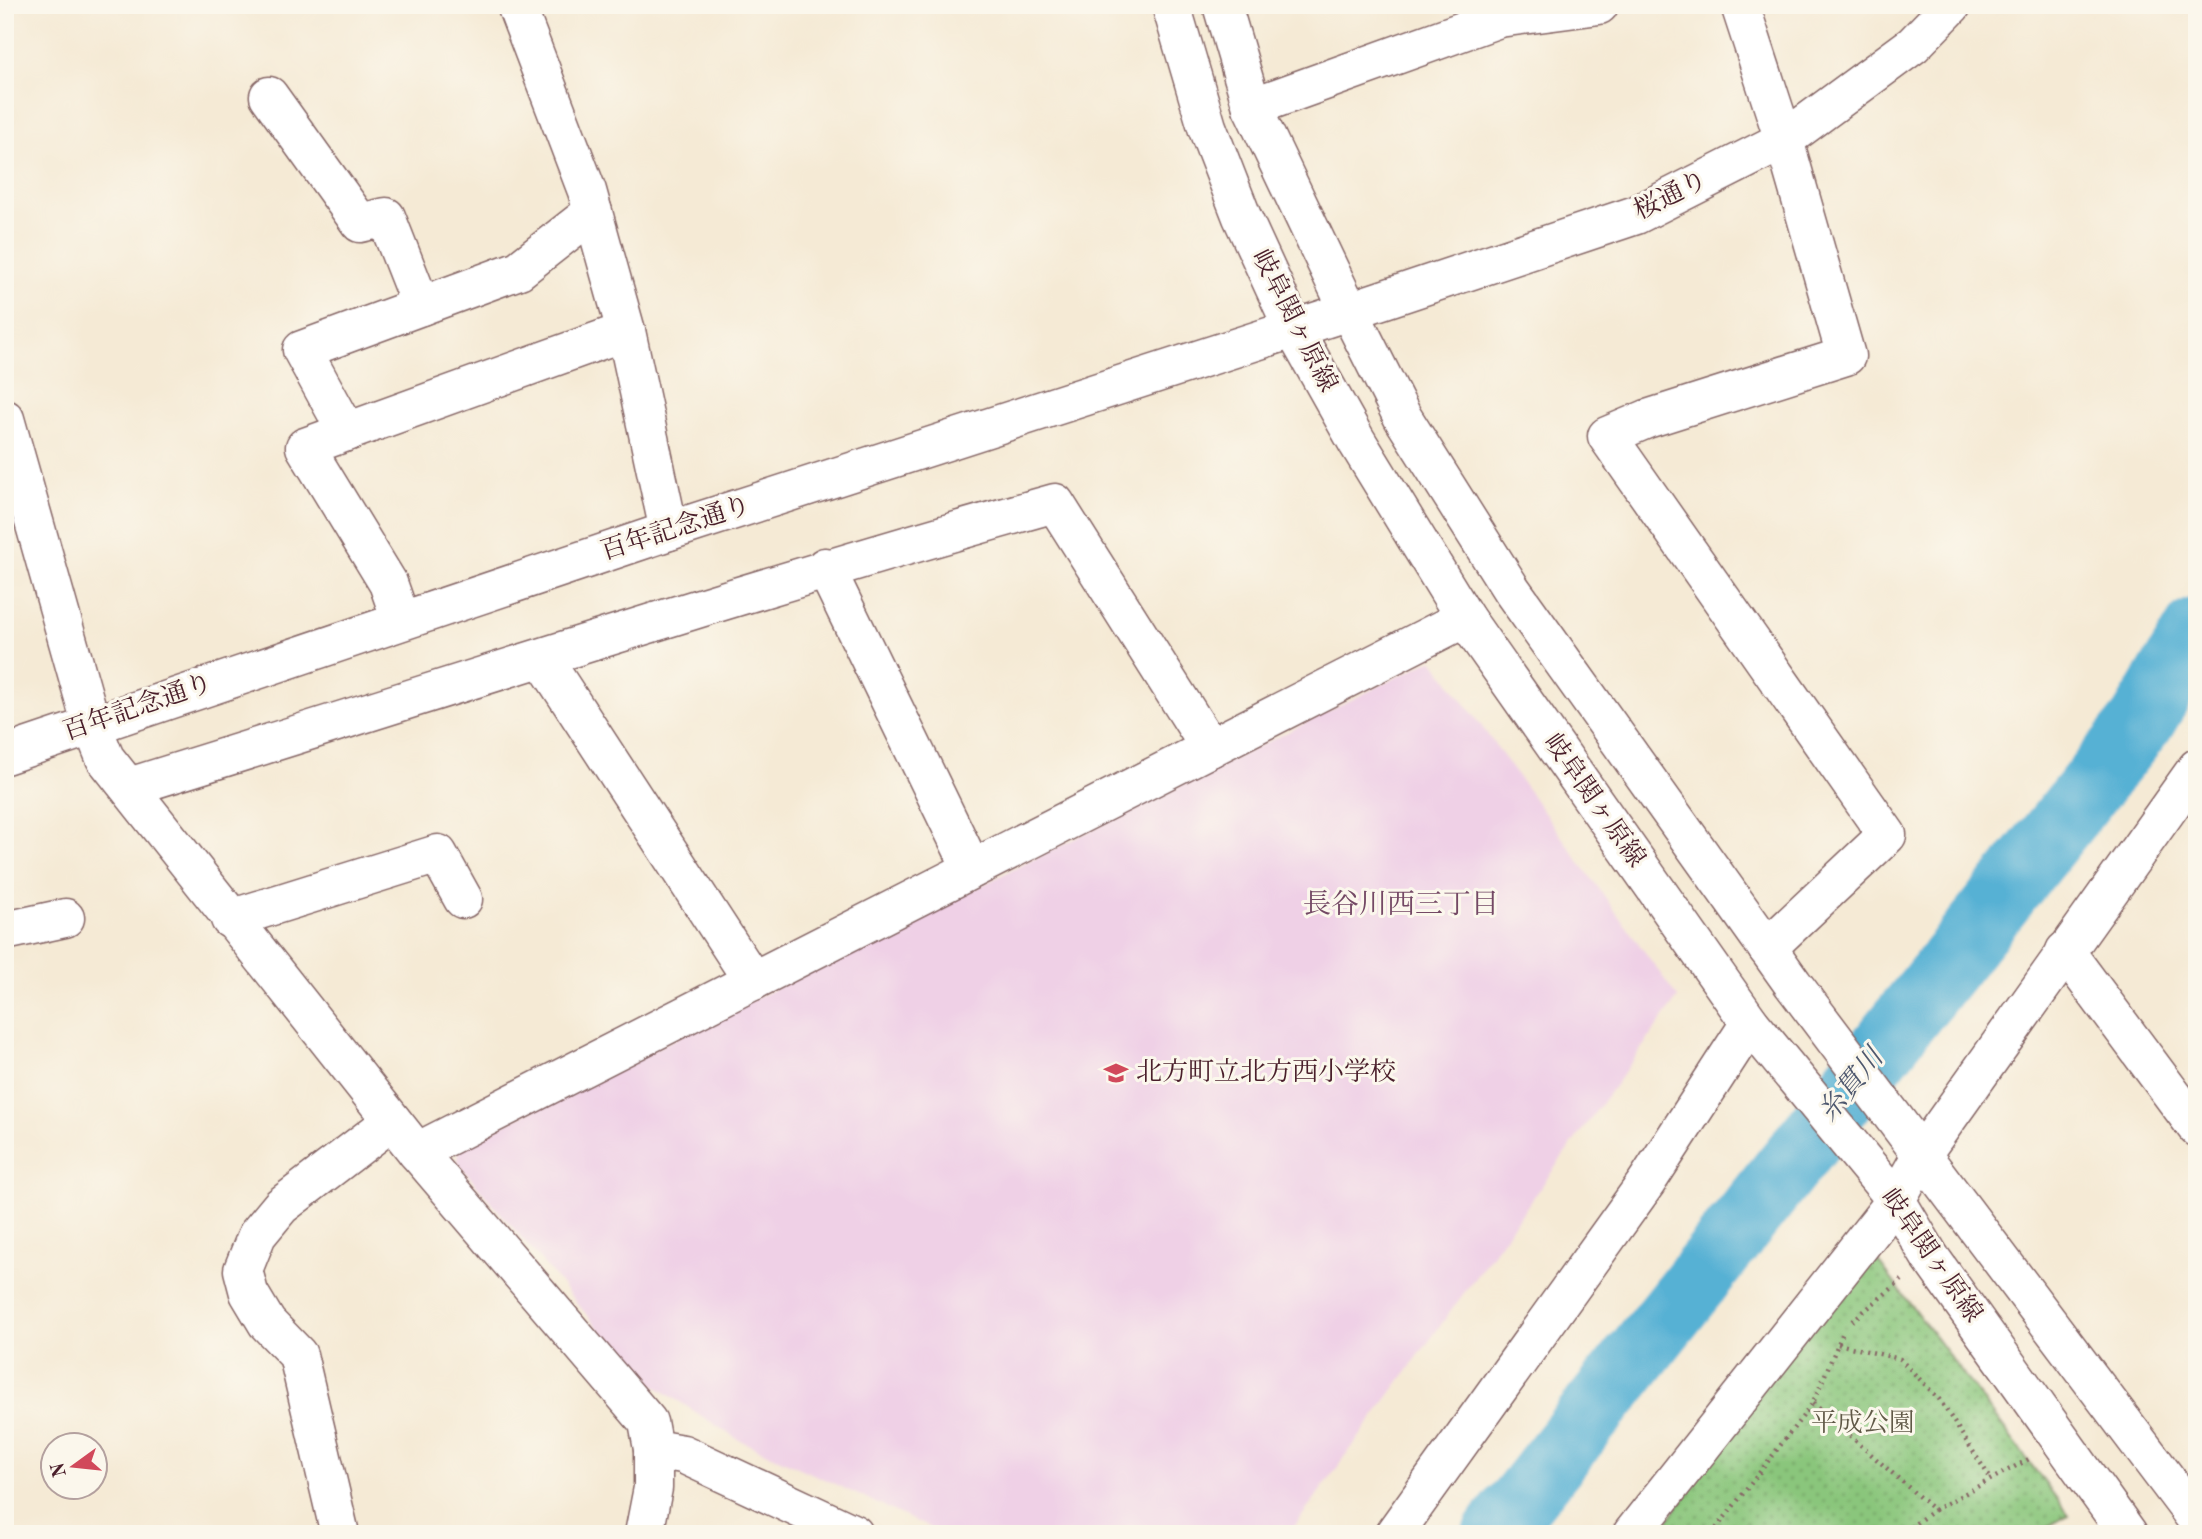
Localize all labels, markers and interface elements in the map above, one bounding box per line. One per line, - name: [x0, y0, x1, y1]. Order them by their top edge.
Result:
- street label: 桜通り: [1629, 165, 1712, 225]
- street label: 岐阜関ヶ原線: [1247, 245, 1343, 396]
- street label: 百年記念通り: [597, 490, 754, 565]
- street label: 百年記念通り: [59, 667, 216, 746]
- street label: 岐阜関ヶ原線: [1539, 728, 1651, 872]
- district label: 長谷川西三丁目: [1303, 889, 1499, 920]
- water label: 糸貫川: [1812, 1040, 1891, 1127]
- place label: 北方町立北方西小学校: [1136, 1058, 1396, 1086]
- school or university icon: 北方町立北方西小学校: [1102, 1059, 1130, 1087]
- street label: 岐阜関ヶ原線: [1876, 1183, 1988, 1327]
- park label: 平成公園: [1811, 1409, 1915, 1437]
- north arrow: [38, 1430, 108, 1500]
- text: N: [49, 1460, 71, 1479]

